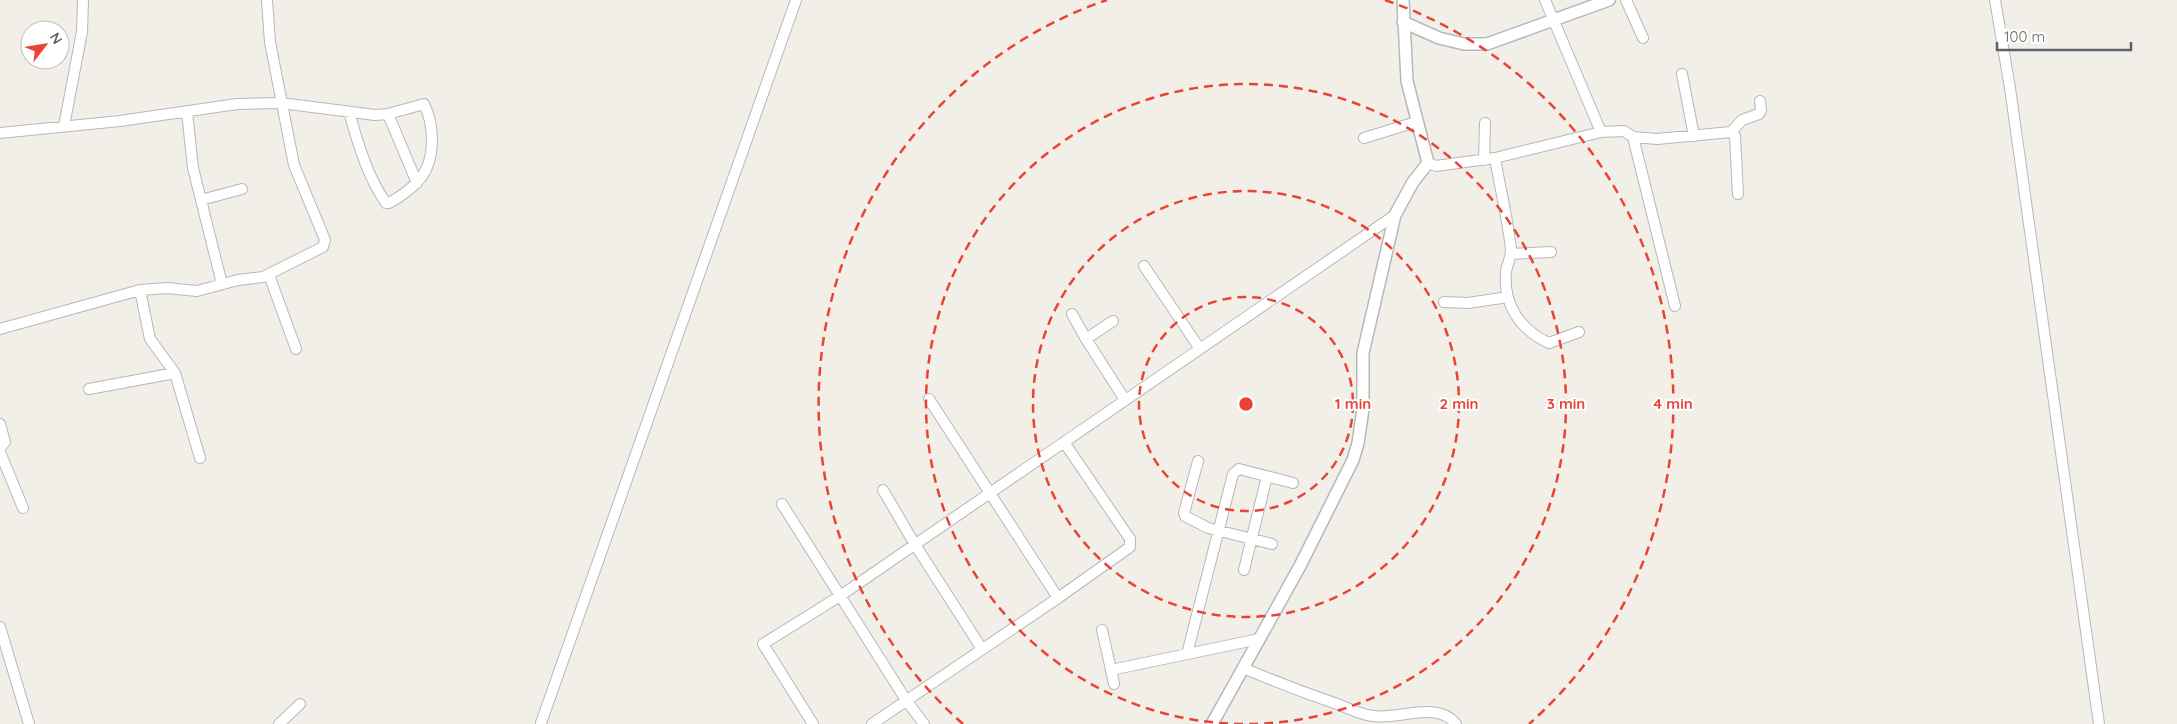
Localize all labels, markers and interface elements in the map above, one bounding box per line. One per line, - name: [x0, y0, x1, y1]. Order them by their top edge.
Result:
- north arrow: [20, 20, 70, 70]
- scale bar: [1997, 20, 2131, 52]
- text: 100 m: [2004, 27, 2045, 46]
- text: N: [46, 29, 67, 47]
- text: 1 min: [1335, 394, 1371, 413]
- text: 2 min: [1439, 394, 1479, 413]
- text: 3 min: [1547, 394, 1585, 413]
- text: 4 min: [1653, 394, 1693, 413]
- centre of rings: [1237, 395, 1255, 413]

